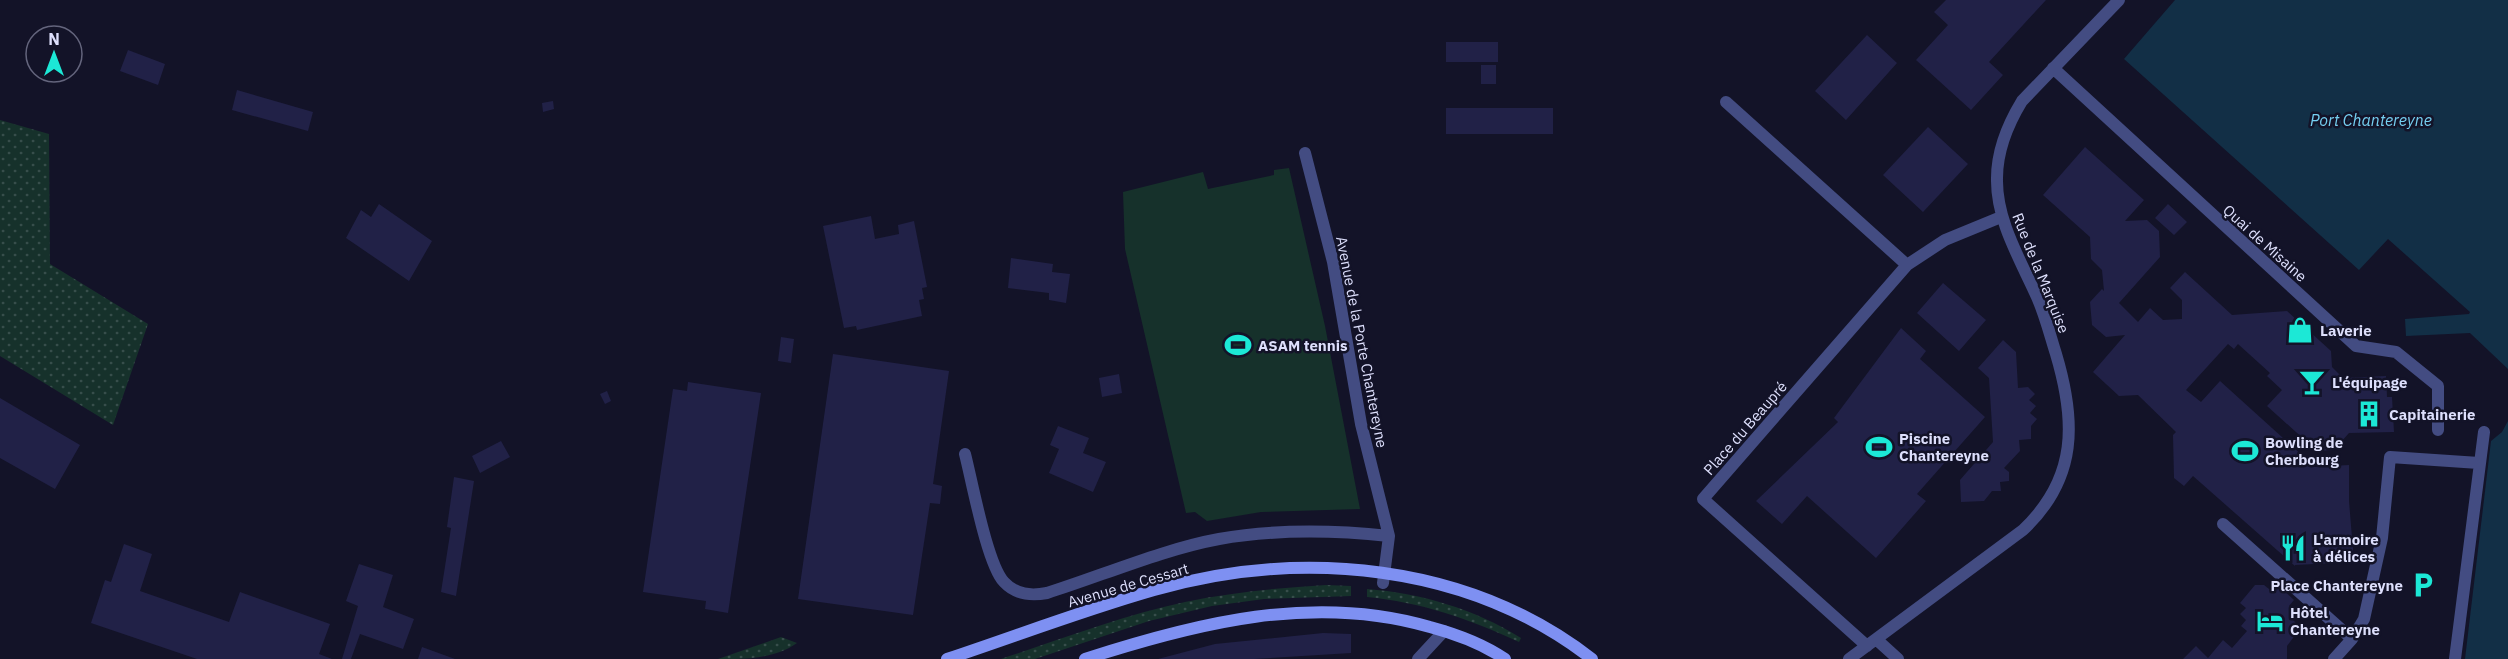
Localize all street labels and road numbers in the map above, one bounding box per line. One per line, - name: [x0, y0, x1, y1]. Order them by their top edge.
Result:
- street label: Quai de Misaine: [2219, 200, 2311, 286]
- street label: Rue de la Marquise: [2008, 210, 2074, 336]
- street label: Avenue de la Porte Chantereyne: [1332, 235, 1392, 449]
- street label: Place du Beaupré: [1699, 377, 1791, 479]
- street label: Avenue de Cessart: [1065, 559, 1191, 611]

